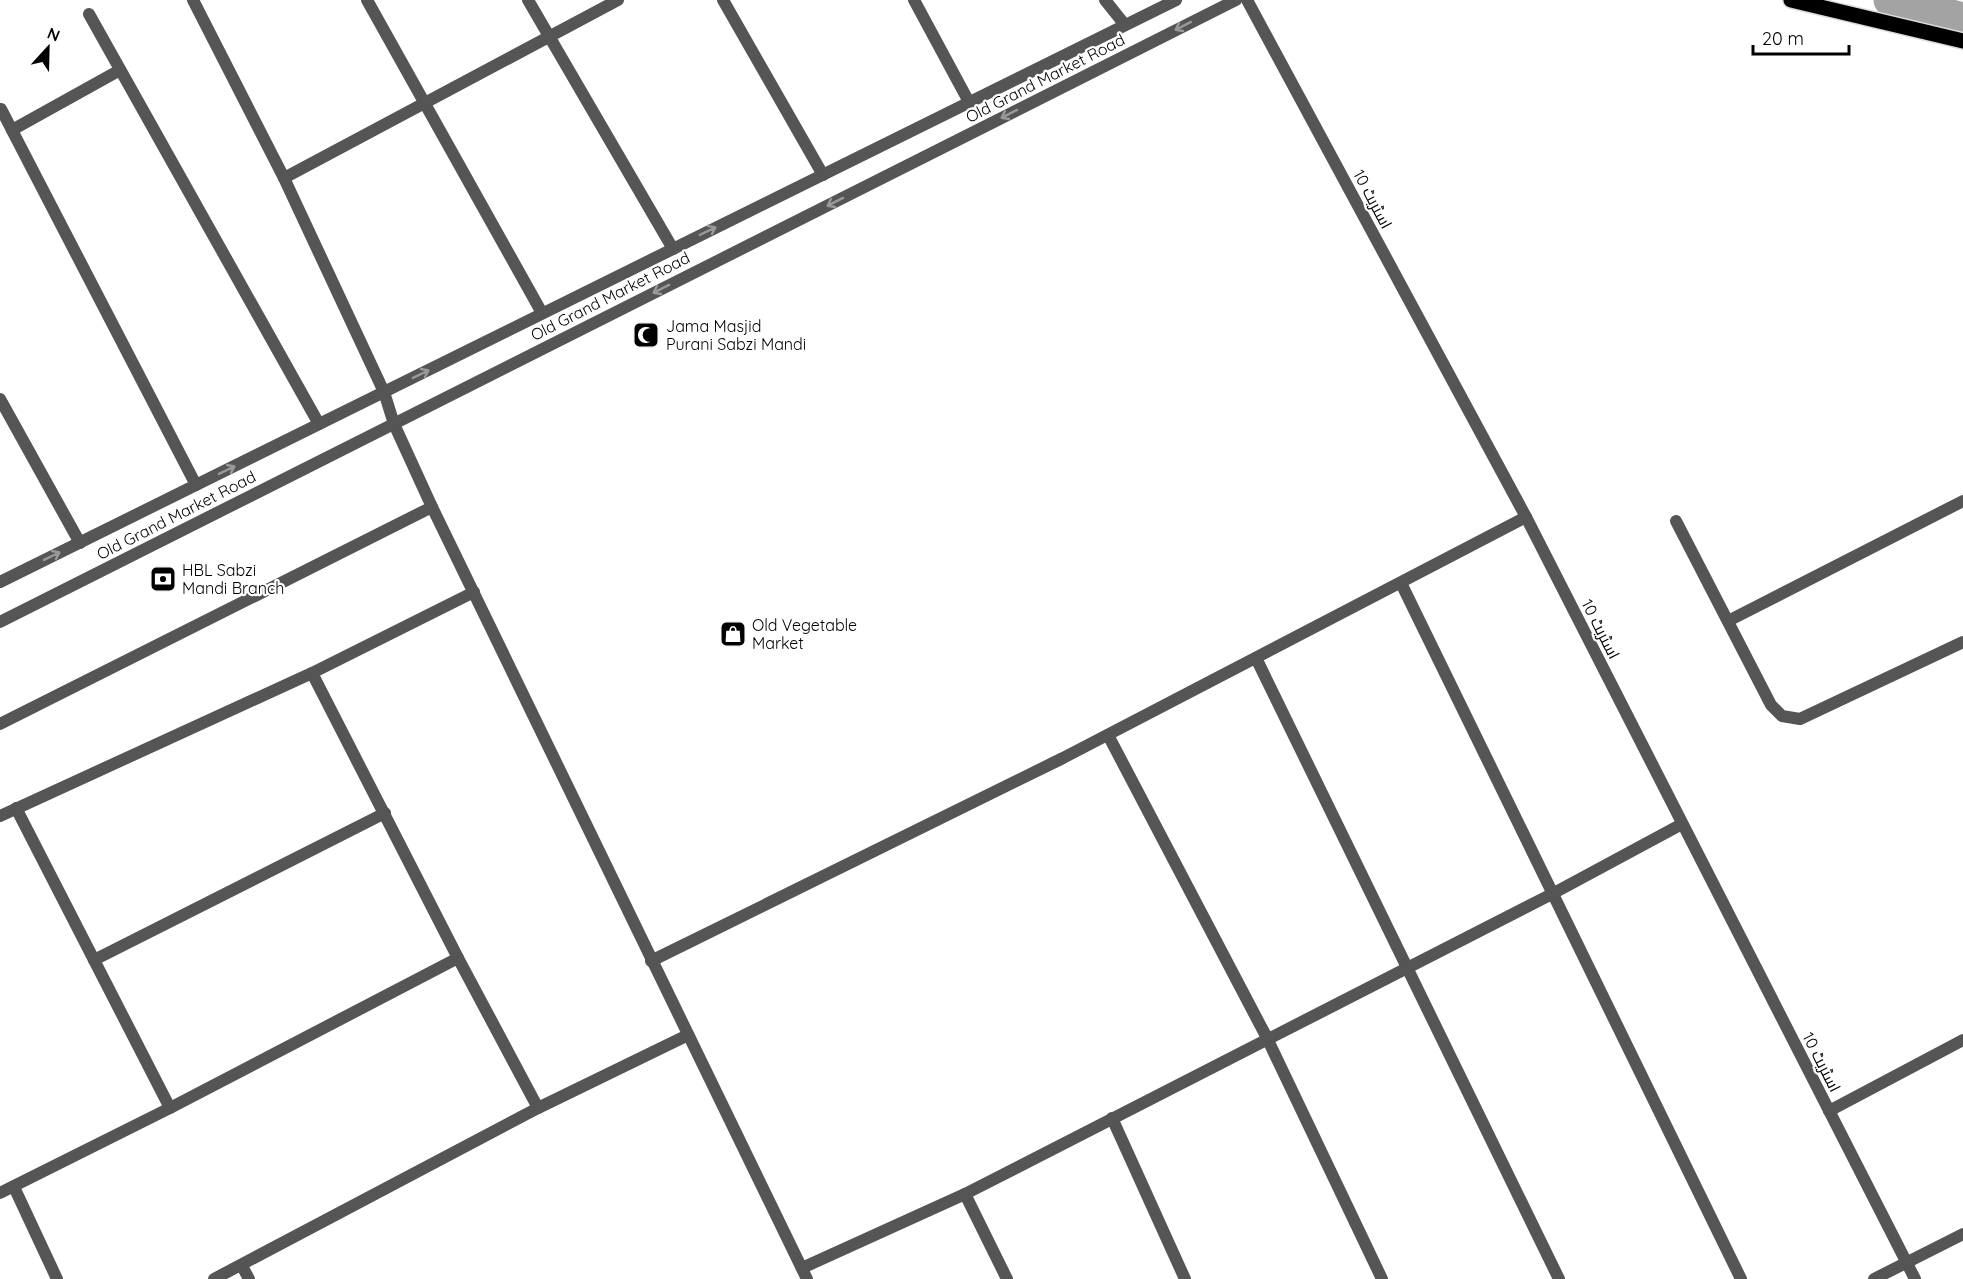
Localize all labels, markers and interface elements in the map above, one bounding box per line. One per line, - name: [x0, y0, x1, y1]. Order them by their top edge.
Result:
- north arrow: [18, 18, 78, 78]
- scale bar: [1753, 18, 1849, 56]
- one-way arrow: [1175, 21, 1193, 33]
- text: N: [44, 23, 63, 46]
- text: 20 m: [1762, 27, 1804, 50]
- street label: Old Grand Market Road: [962, 29, 1128, 127]
- one-way arrow: [1001, 109, 1019, 120]
- street label: اسٹریٹ 10: [1349, 166, 1397, 232]
- one-way arrow: [826, 196, 844, 208]
- one-way arrow: [699, 225, 717, 237]
- street label: Old Grand Market Road: [527, 247, 693, 345]
- one-way arrow: [652, 284, 670, 296]
- place label: Jama Masjid Purani Sabzi Mandi: [666, 316, 806, 354]
- mosque icon: Jama Masjid Purani Sabzi Mandi: [631, 320, 661, 350]
- one-way arrow: [411, 367, 429, 379]
- one-way arrow: [218, 463, 236, 475]
- street label: Old Grand Market Road: [93, 466, 259, 564]
- one-way arrow: [43, 550, 61, 561]
- place label: HBL Sabzi Mandi Branch: [182, 560, 284, 598]
- bank icon: HBL Sabzi Mandi Branch: [148, 564, 178, 594]
- street label: اسٹریٹ 10: [1578, 596, 1624, 662]
- place label: Old Vegetable Market: [752, 615, 857, 653]
- shop icon: Old Vegetable Market: [718, 619, 748, 649]
- street label: اسٹریٹ 10: [1799, 1029, 1845, 1095]

